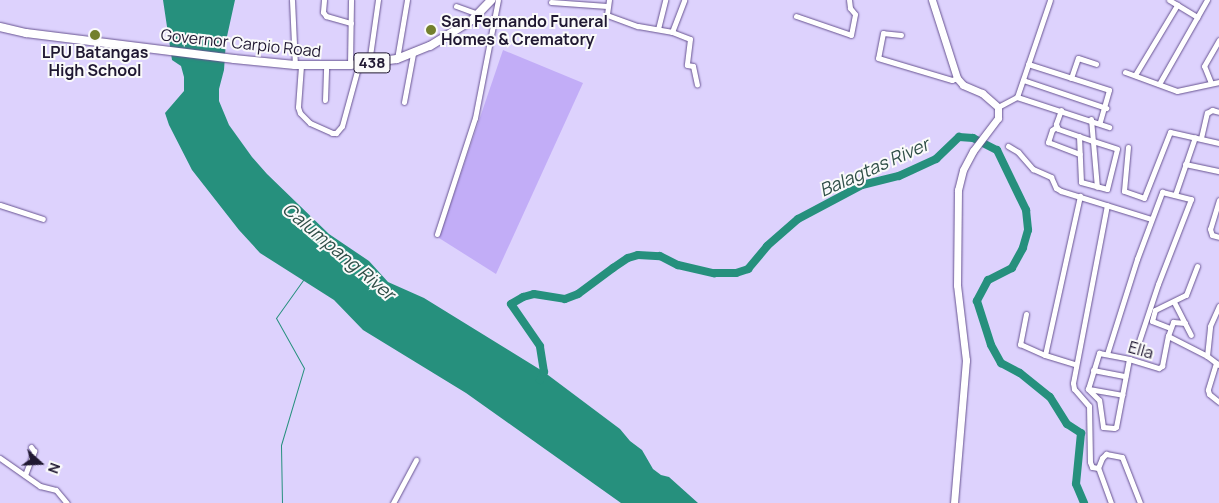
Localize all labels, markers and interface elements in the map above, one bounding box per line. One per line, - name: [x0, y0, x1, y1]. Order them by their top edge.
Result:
- place label: San Fernando Funeral Homes & Crematory: [441, 11, 608, 49]
- marker: San Fernando Funeral Homes & Crematory: [425, 24, 437, 36]
- street label: Governor Carpio Road: [160, 25, 322, 61]
- marker: LPU Batangas High School: [89, 29, 101, 41]
- place label: LPU Batangas High School: [42, 42, 148, 80]
- road number: 438: [353, 50, 391, 76]
- water label: Balagtas River: [816, 133, 932, 201]
- water label: Calumpang River: [278, 198, 400, 304]
- street label: Ella: [1126, 337, 1156, 363]
- north arrow: [15, 438, 65, 488]
- text: N: [44, 460, 65, 476]

